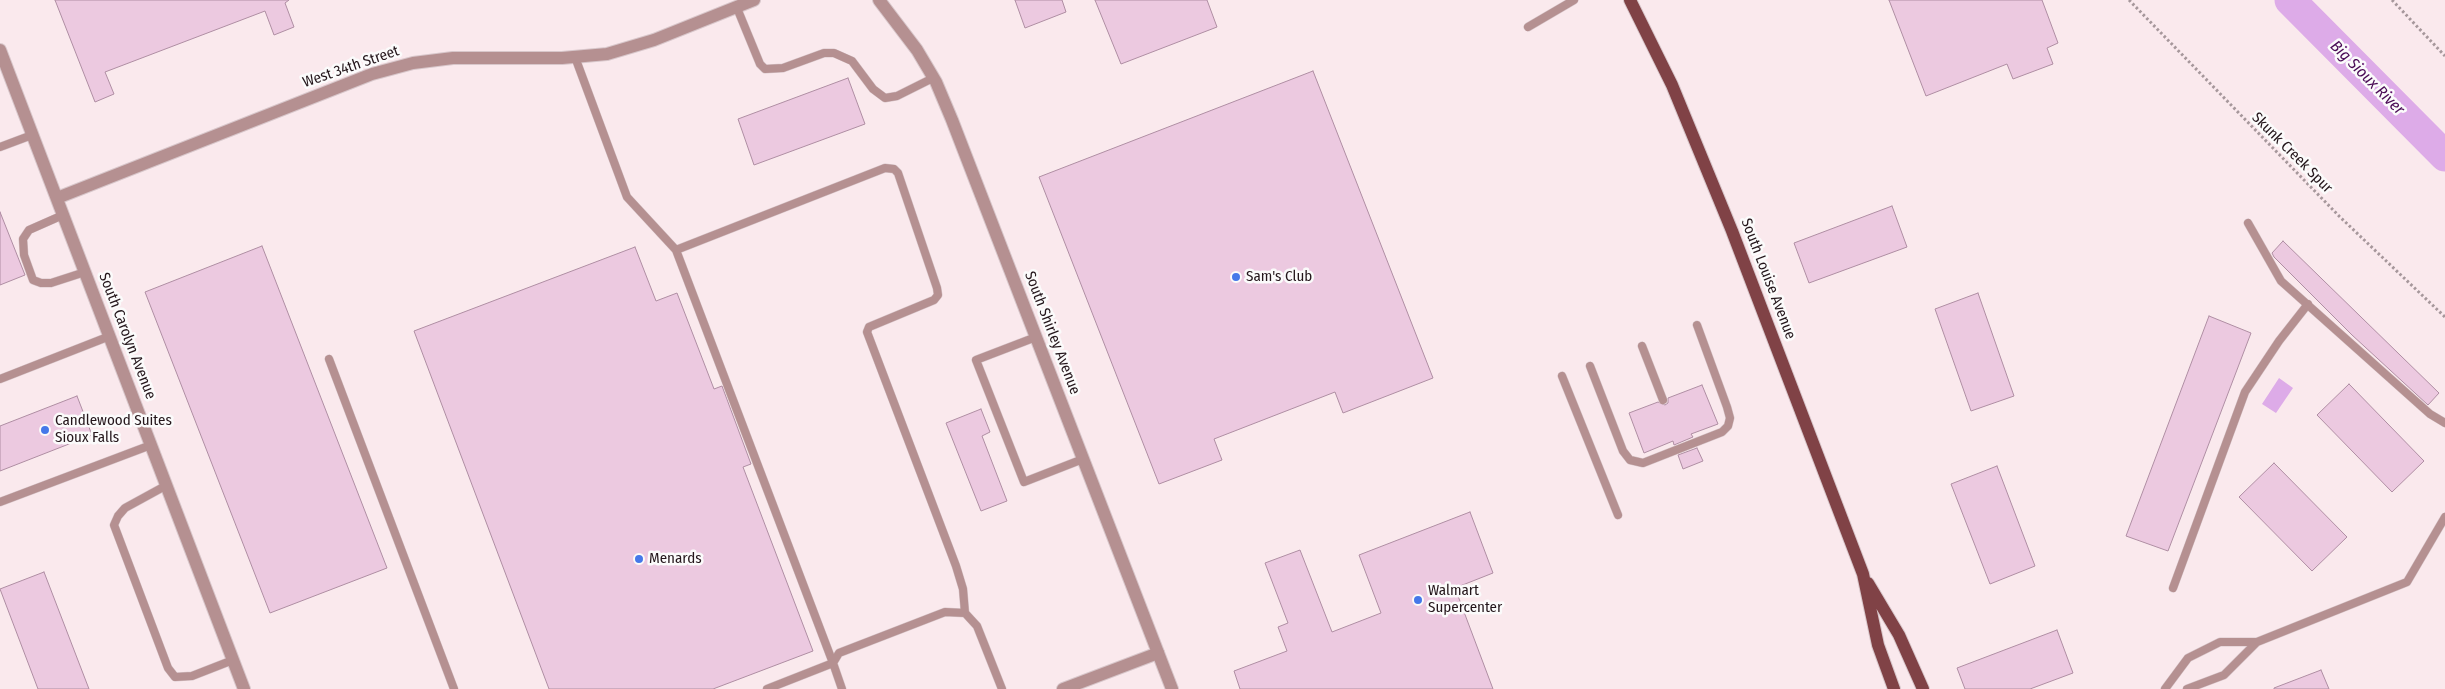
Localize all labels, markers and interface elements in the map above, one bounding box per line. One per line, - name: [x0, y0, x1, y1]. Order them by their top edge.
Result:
- water label: Big Sioux River: [2326, 37, 2408, 119]
- street label: West 34th Street: [301, 42, 401, 92]
- street label: Skunk Creek Spur: [2248, 109, 2336, 197]
- street label: South Louise Avenue: [1737, 216, 1799, 342]
- place label: Sam's Club: [1246, 268, 1312, 286]
- street label: South Shirley Avenue: [1020, 269, 1084, 397]
- street label: South Carolyn Avenue: [95, 270, 159, 402]
- marker: Sam's Club: [1230, 271, 1242, 283]
- place label: Candlewood Suites Sioux Falls: [55, 412, 172, 447]
- marker: Candlewood Suites Sioux Falls: [39, 424, 51, 436]
- place label: Menards: [649, 550, 702, 568]
- marker: Menards: [633, 553, 645, 565]
- place label: Walmart Supercenter: [1428, 582, 1502, 617]
- marker: Walmart Supercenter: [1412, 594, 1424, 606]

